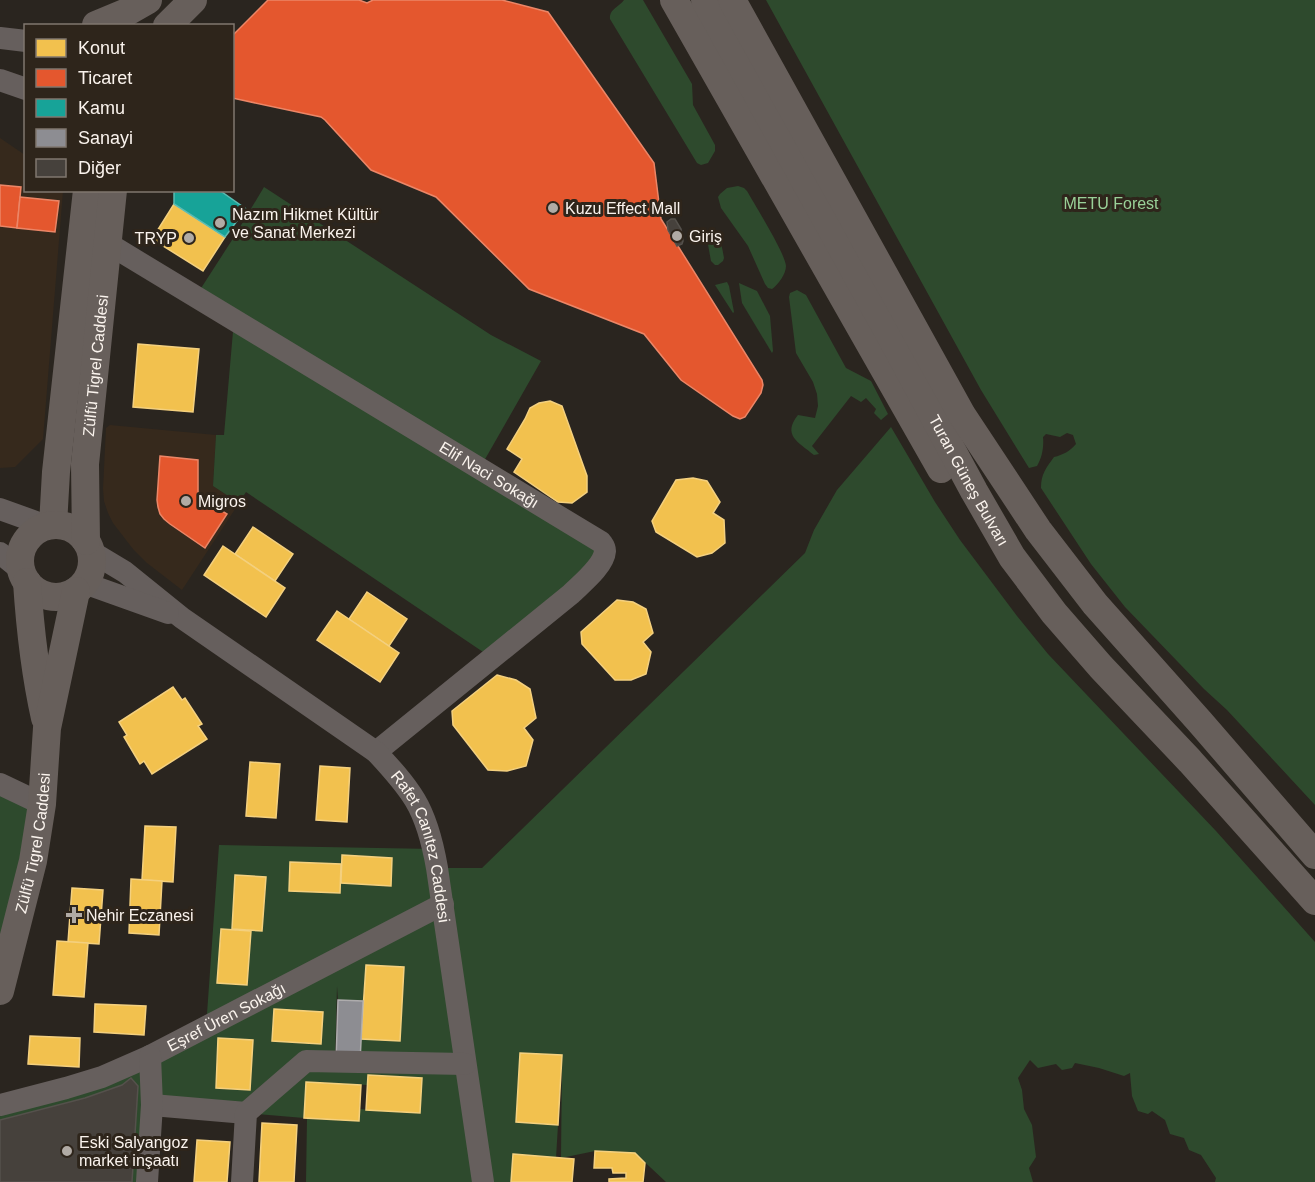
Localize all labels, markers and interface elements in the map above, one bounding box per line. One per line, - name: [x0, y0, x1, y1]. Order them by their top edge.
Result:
- legend: [24, 24, 234, 192]
- text: Konut: [78, 38, 125, 58]
- text: Ticaret: [78, 68, 132, 88]
- text: Kamu: [78, 98, 125, 118]
- text: Sanayi: [78, 128, 133, 148]
- text: Diğer: [78, 158, 121, 178]
- park label: METU Forest: [1063, 195, 1159, 212]
- place label: Kuzu Effect Mall: [565, 200, 680, 217]
- marker: Kuzu Effect Mall: [546, 201, 560, 215]
- place label: Nazım Hikmet Kültür ve Sanat Merkezi: [232, 206, 379, 241]
- marker: Nazım Hikmet Kültür ve Sanat Merkezi: [213, 216, 227, 230]
- place label: Giriş: [689, 228, 722, 245]
- marker: Giriş: [670, 229, 684, 243]
- place label: TRYP: [135, 230, 177, 247]
- marker: TRYP: [182, 231, 196, 245]
- street label: Zülfü Tigrel Caddesi: [80, 294, 111, 437]
- street label: Turan Güneş Bulvarı: [926, 412, 1012, 549]
- street label: Elif Naci Sokağı: [436, 438, 542, 511]
- place label: Migros: [198, 493, 246, 510]
- marker: Migros: [179, 494, 193, 508]
- street label: Rafet Canıtez Caddesi: [388, 767, 453, 924]
- street label: Zülfü Tigrel Caddesi: [12, 772, 53, 915]
- place label: Nehir Eczanesi: [86, 907, 194, 924]
- marker: Nehir Eczanesi: [67, 908, 81, 922]
- street label: Eşref Üren Sokağı: [164, 979, 288, 1055]
- place label: Eski Salyangoz market inşaatı: [79, 1134, 188, 1169]
- marker: Eski Salyangoz market inşaatı: [60, 1144, 74, 1158]

